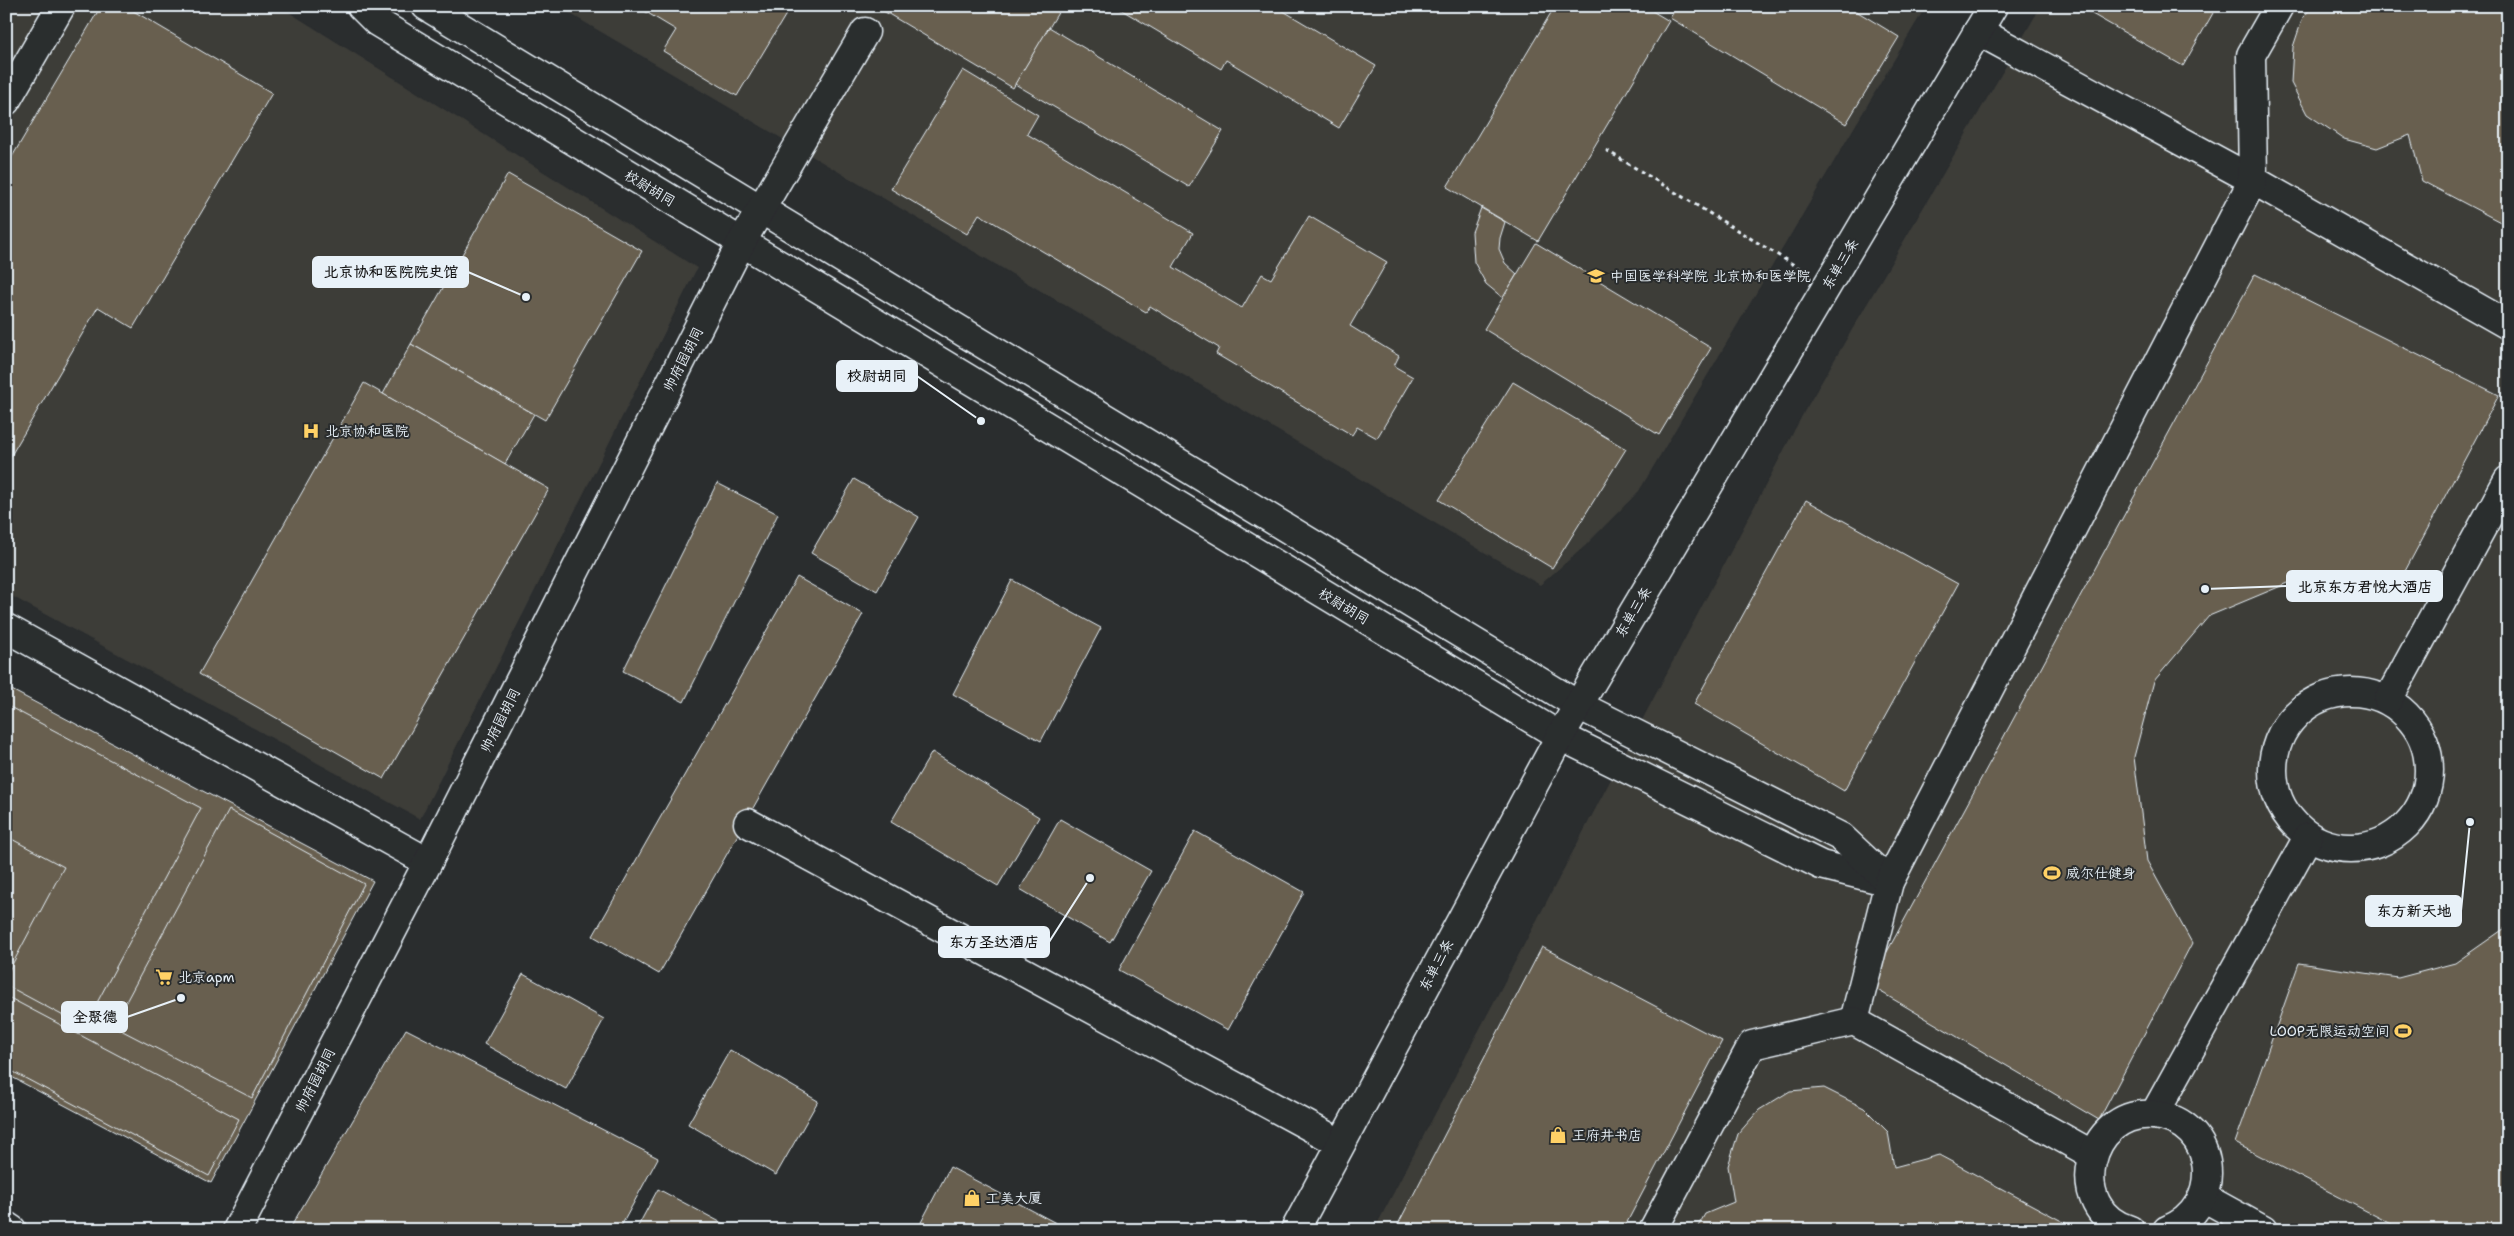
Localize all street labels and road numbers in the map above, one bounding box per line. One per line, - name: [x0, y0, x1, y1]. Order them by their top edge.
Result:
- street label: 校尉胡同: [621, 166, 679, 210]
- street label: 东单三条: [1818, 235, 1862, 293]
- street label: 帅府园胡同: [659, 324, 707, 394]
- street label: 东单三条: [1611, 583, 1655, 641]
- street label: 校尉胡同: [1315, 584, 1373, 628]
- street label: 帅府园胡同: [476, 685, 524, 755]
- street label: 东单三条: [1415, 936, 1457, 994]
- street label: 帅府园胡同: [291, 1045, 339, 1115]

